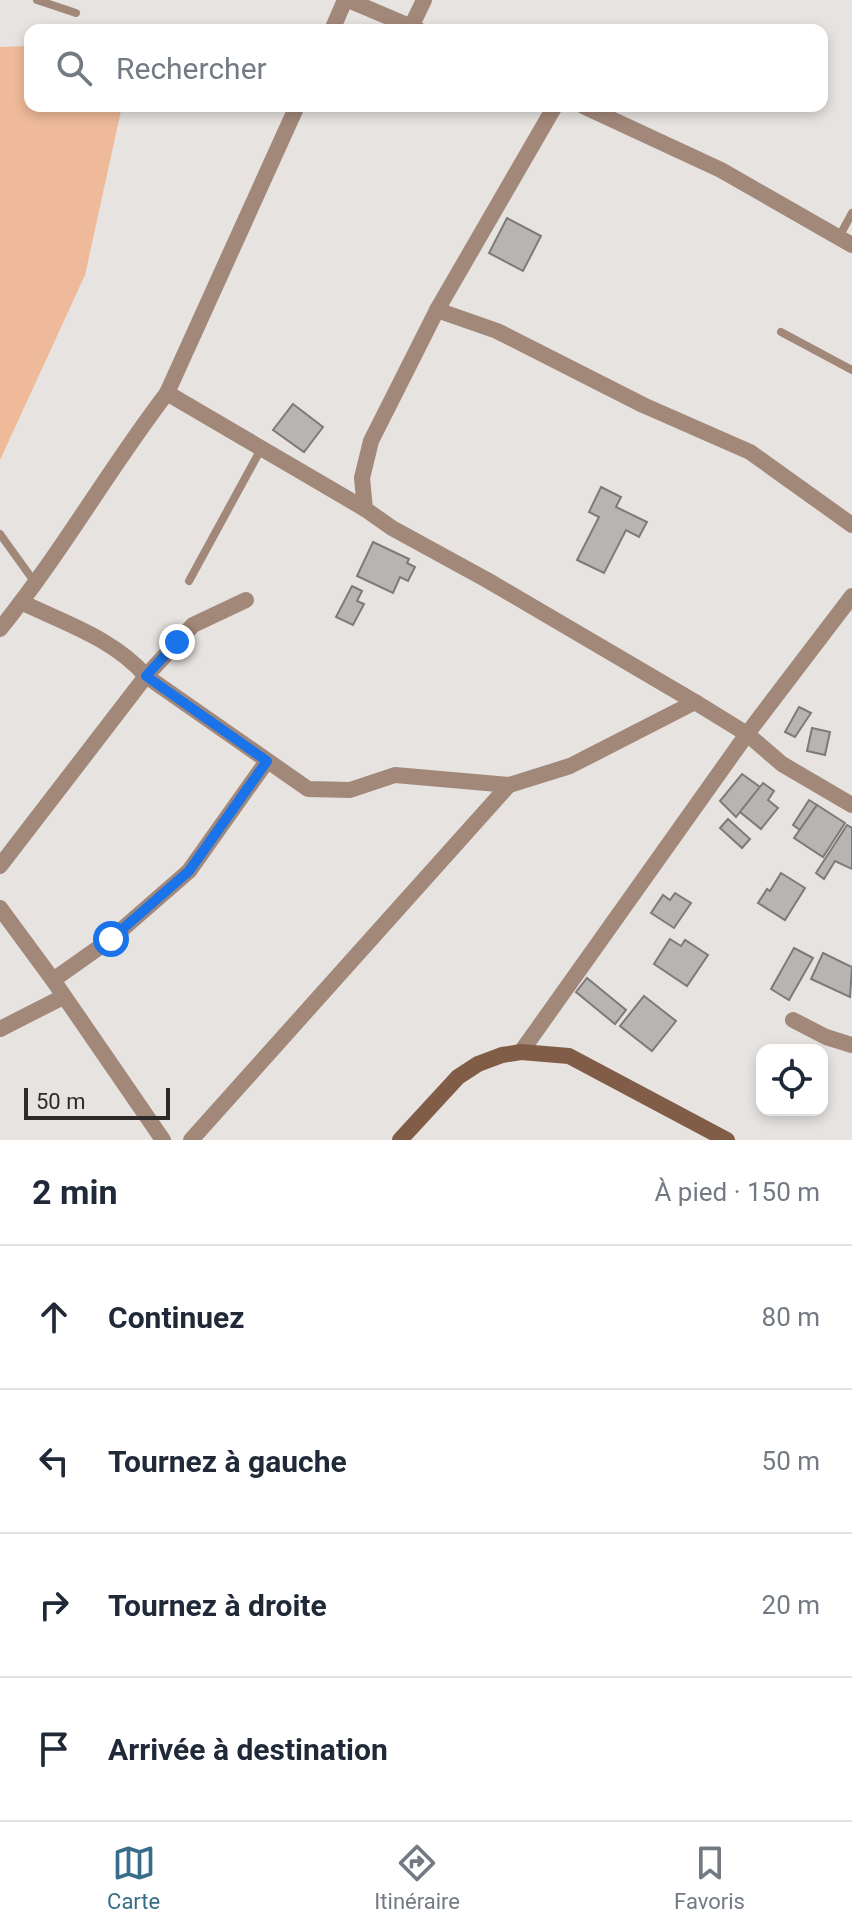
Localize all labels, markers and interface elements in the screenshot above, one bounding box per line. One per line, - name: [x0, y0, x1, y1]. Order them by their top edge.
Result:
- search box: [24, 24, 828, 112]
- icon: search: [52, 46, 96, 90]
- text: Rechercher: [116, 51, 267, 86]
- route end: [159, 624, 195, 660]
- route start: [93, 921, 129, 957]
- map controls: [756, 1044, 828, 1116]
- button: locate: [756, 1044, 828, 1116]
- scale bar: [24, 1084, 170, 1120]
- text: 50 m: [36, 1089, 85, 1114]
- text: 2 min: [32, 1172, 117, 1212]
- text: À pied · 150 m: [654, 1177, 820, 1207]
- icon: ahead: [32, 1295, 76, 1339]
- text: Continuez: [108, 1300, 245, 1335]
- text: 80 m: [762, 1302, 820, 1332]
- icon: left: [32, 1439, 76, 1483]
- text: Tournez à gauche: [108, 1444, 347, 1479]
- text: 50 m: [762, 1446, 820, 1476]
- icon: right: [32, 1583, 76, 1627]
- text: Tournez à droite: [108, 1588, 327, 1623]
- text: 20 m: [762, 1590, 820, 1620]
- icon: arrive: [32, 1727, 76, 1771]
- text: Arrivée à destination: [108, 1732, 388, 1767]
- tab: Carte: [107, 1841, 160, 1914]
- tab: Itinéraire: [374, 1841, 460, 1914]
- tab: Favoris: [674, 1841, 745, 1914]

